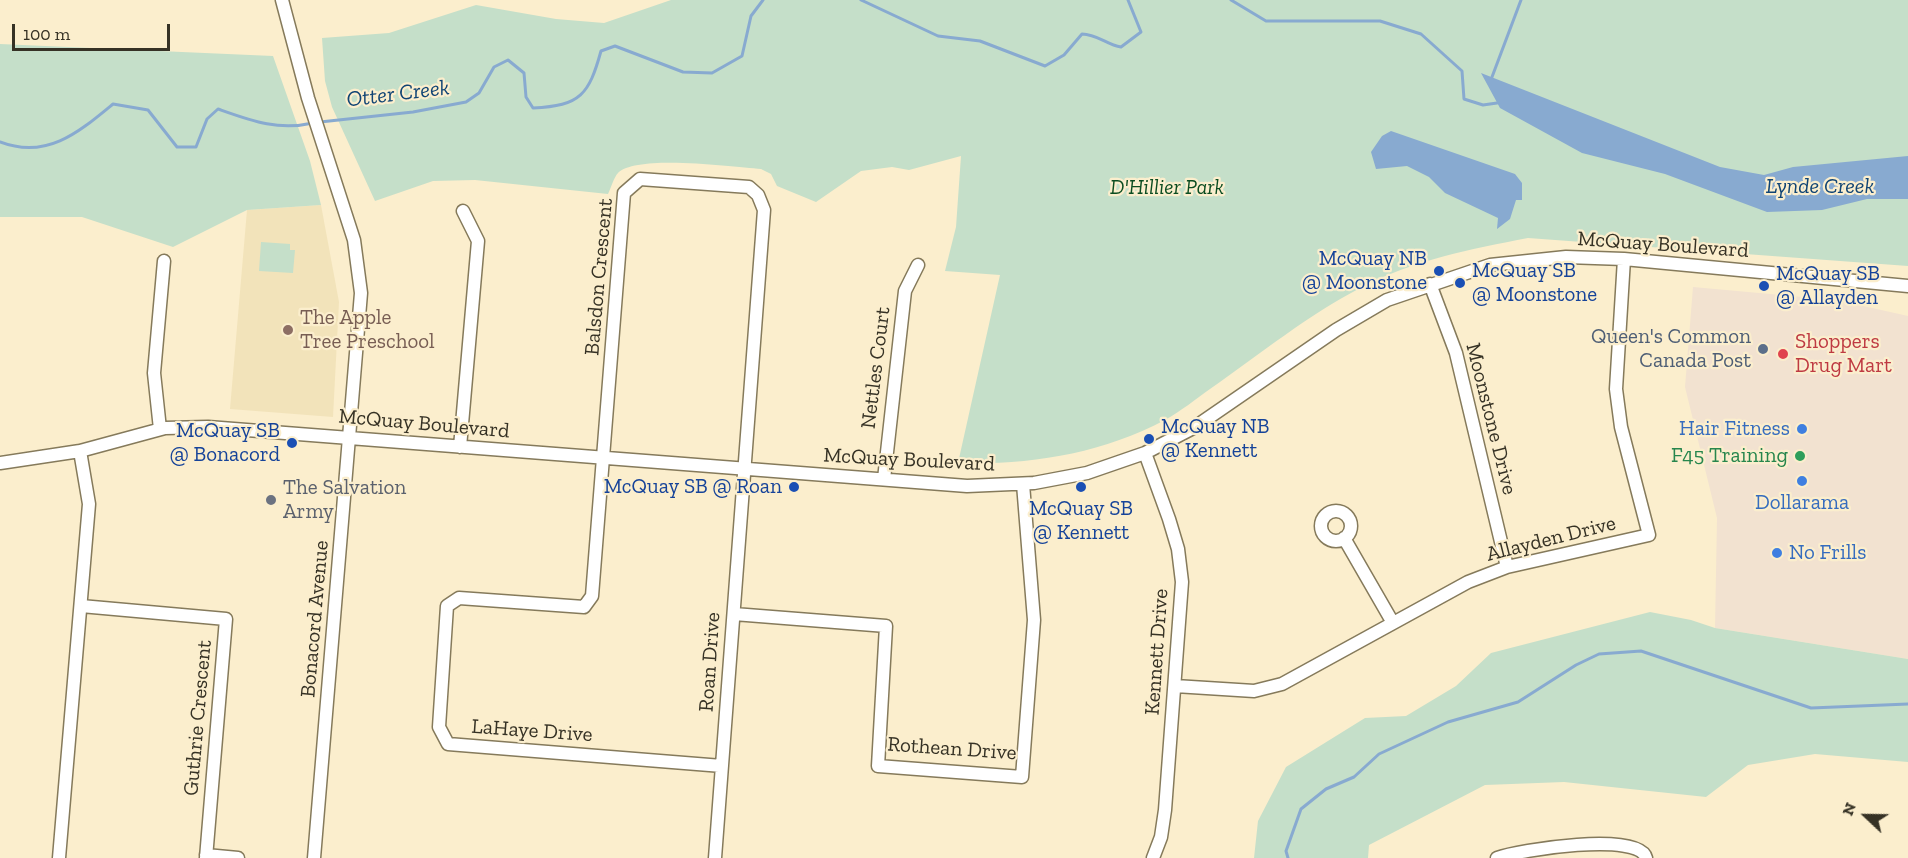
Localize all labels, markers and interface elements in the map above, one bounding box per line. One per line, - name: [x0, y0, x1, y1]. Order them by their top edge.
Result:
- scale bar: [15, 12, 172, 50]
- text: 100 m: [23, 23, 70, 45]
- water label: Otter Creek: [345, 75, 451, 113]
- water label: Lynde Creek: [1766, 174, 1874, 200]
- park label: D'Hillier Park: [1110, 175, 1224, 201]
- street label: Balsdon Crescent: [580, 197, 618, 357]
- street label: McQuay Boulevard: [1576, 226, 1750, 264]
- place label: McQuay NB @ Moonstone: [1302, 246, 1427, 296]
- place label: McQuay SB @ Moonstone: [1472, 258, 1597, 308]
- place label: McQuay SB @ Allayden: [1776, 261, 1880, 311]
- marker: McQuay NB @ Moonstone: [1432, 264, 1446, 278]
- marker: McQuay SB @ Moonstone: [1453, 276, 1467, 290]
- marker: McQuay SB @ Allayden: [1757, 279, 1771, 293]
- place label: The Apple Tree Preschool: [300, 305, 435, 355]
- street label: Nettles Court: [856, 306, 896, 430]
- marker: The Apple Tree Preschool: [281, 323, 295, 337]
- place label: Queen's Common Canada Post: [1591, 324, 1751, 374]
- place label: Shoppers Drug Mart: [1795, 329, 1892, 379]
- street label: Moonstone Drive: [1460, 341, 1522, 497]
- marker: Queen's Common Canada Post: [1756, 342, 1770, 356]
- marker: Shoppers Drug Mart: [1776, 347, 1790, 361]
- street label: McQuay Boulevard: [337, 404, 511, 444]
- place label: McQuay NB @ Kennett: [1161, 414, 1269, 464]
- place label: Hair Fitness: [1679, 416, 1790, 442]
- place label: McQuay SB @ Bonacord: [170, 418, 280, 468]
- marker: Hair Fitness: [1795, 422, 1809, 436]
- marker: McQuay NB @ Kennett: [1142, 432, 1156, 446]
- marker: McQuay SB @ Bonacord: [285, 436, 299, 450]
- street label: McQuay Boulevard: [823, 443, 995, 477]
- place label: F45 Training: [1671, 443, 1788, 469]
- marker: F45 Training: [1793, 449, 1807, 463]
- place label: McQuay SB @ Roan: [604, 474, 782, 500]
- marker: Dollarama: [1795, 474, 1809, 488]
- place label: The Salvation Army: [283, 475, 406, 525]
- marker: McQuay SB @ Roan: [787, 480, 801, 494]
- marker: McQuay SB @ Kennett: [1074, 480, 1088, 494]
- place label: Dollarama: [1755, 490, 1849, 516]
- marker: The Salvation Army: [264, 493, 278, 507]
- place label: McQuay SB @ Kennett: [1029, 496, 1133, 546]
- street label: Allayden Drive: [1484, 511, 1618, 567]
- street label: Bonacord Avenue: [296, 539, 334, 699]
- place label: No Frills: [1789, 540, 1866, 566]
- marker: No Frills: [1770, 546, 1784, 560]
- street label: Kennett Drive: [1140, 588, 1174, 716]
- street label: Roan Drive: [694, 611, 726, 713]
- street label: Guthrie Crescent: [179, 639, 217, 797]
- street label: LaHaye Drive: [471, 714, 593, 748]
- street label: Rothean Drive: [887, 732, 1017, 766]
- north arrow: [1836, 786, 1896, 846]
- text: N: [1838, 800, 1860, 818]

